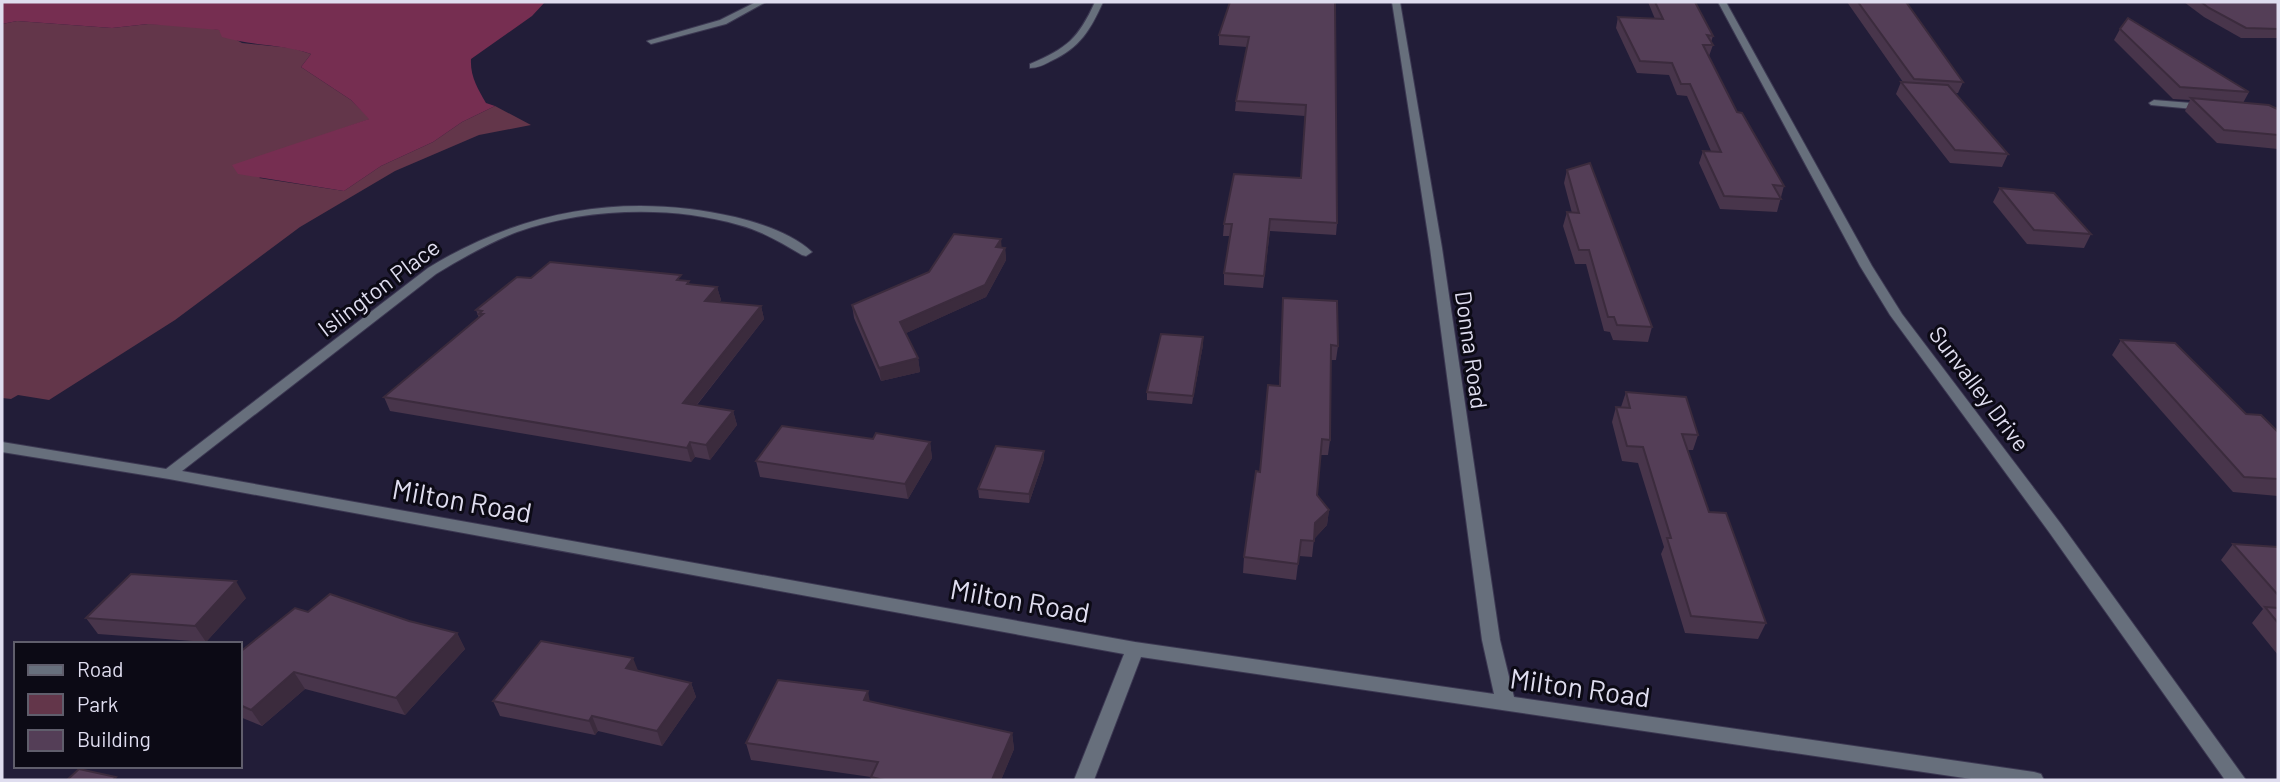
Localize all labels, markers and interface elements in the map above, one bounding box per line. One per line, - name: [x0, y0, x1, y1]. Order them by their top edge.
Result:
- street label: Islington Place: [312, 232, 445, 342]
- street label: Donna Road: [1450, 289, 1494, 411]
- street label: Sunvalley Drive: [1924, 320, 2036, 456]
- street label: Milton Road: [390, 471, 535, 529]
- street label: Milton Road: [948, 571, 1093, 629]
- legend: [14, 642, 242, 768]
- text: Road: [77, 656, 123, 681]
- street label: Milton Road: [1508, 660, 1652, 714]
- text: Park: [77, 691, 118, 716]
- text: Building: [77, 726, 151, 751]

